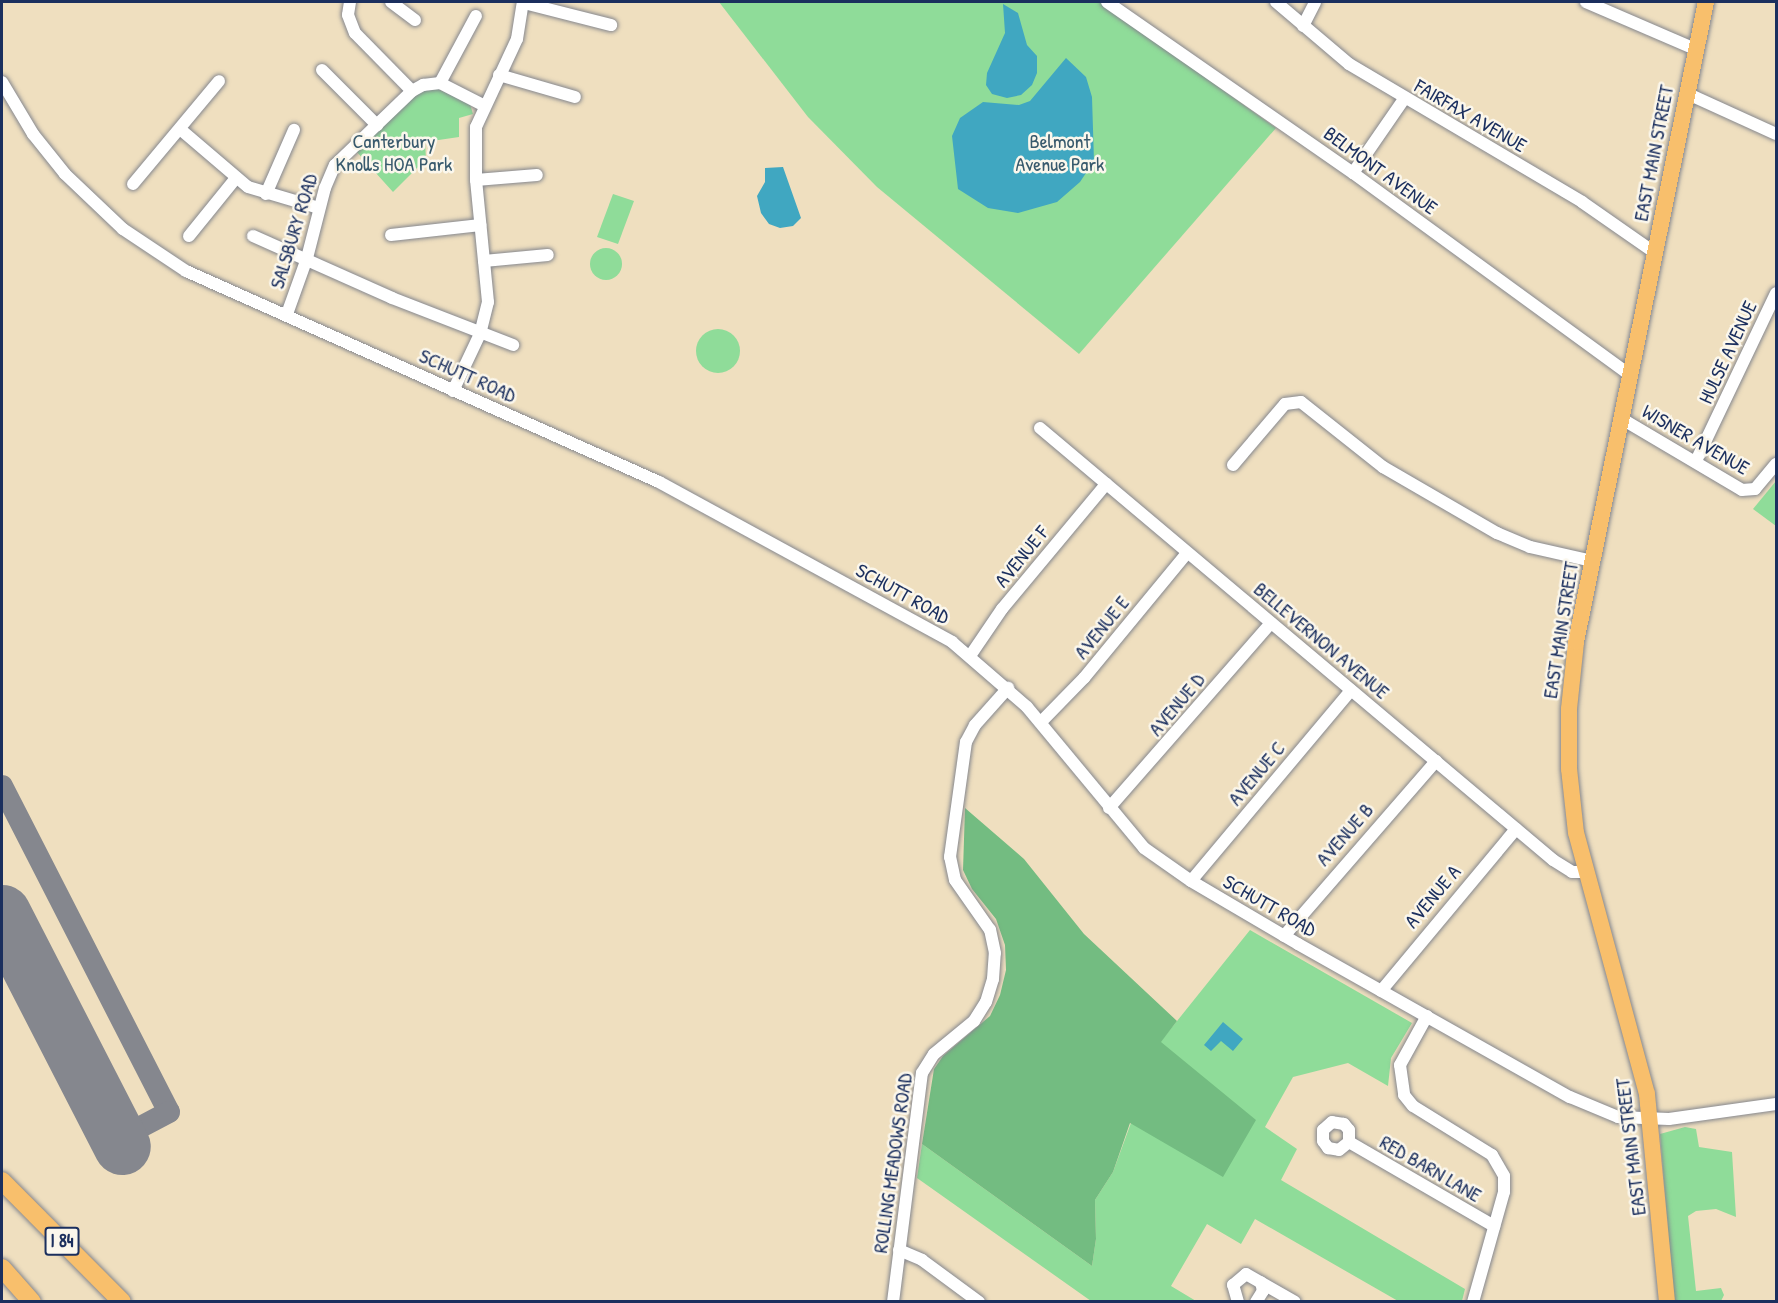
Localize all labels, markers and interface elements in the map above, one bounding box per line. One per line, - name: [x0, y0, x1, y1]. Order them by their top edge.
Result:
- street label: FAIRFAX AVENUE: [1411, 73, 1531, 157]
- street label: EAST MAIN STREET: [1628, 83, 1678, 223]
- street label: BELMONT AVENUE: [1320, 121, 1442, 219]
- park label: Belmont Avenue Park: [1016, 128, 1104, 175]
- park label: Canterbury Knolls HOA Park: [336, 129, 452, 176]
- street label: SALSBURY ROAD: [264, 171, 322, 291]
- street label: HULSE AVENUE: [1693, 297, 1761, 407]
- street label: SCHUTT ROAD: [416, 343, 520, 407]
- street label: WISNER AVENUE: [1638, 399, 1754, 479]
- street label: AVENUE F: [989, 520, 1053, 592]
- street label: SCHUTT ROAD: [852, 557, 954, 629]
- street label: EAST MAIN STREET: [1537, 560, 1583, 700]
- street label: BELLEVERNON AVENUE: [1249, 576, 1395, 704]
- street label: AVENUE E: [1068, 591, 1134, 663]
- street label: AVENUE D: [1143, 668, 1209, 740]
- street label: AVENUE C: [1222, 736, 1290, 810]
- street label: AVENUE B: [1310, 798, 1378, 870]
- street label: AVENUE A: [1399, 860, 1465, 932]
- street label: SCHUTT ROAD: [1219, 869, 1321, 941]
- street label: ROLLING MEADOWS ROAD: [868, 1072, 916, 1254]
- street label: EAST MAIN STREET: [1610, 1077, 1650, 1217]
- street label: RED BARN LANE: [1376, 1129, 1486, 1207]
- road number: I 84: [44, 1226, 80, 1256]

